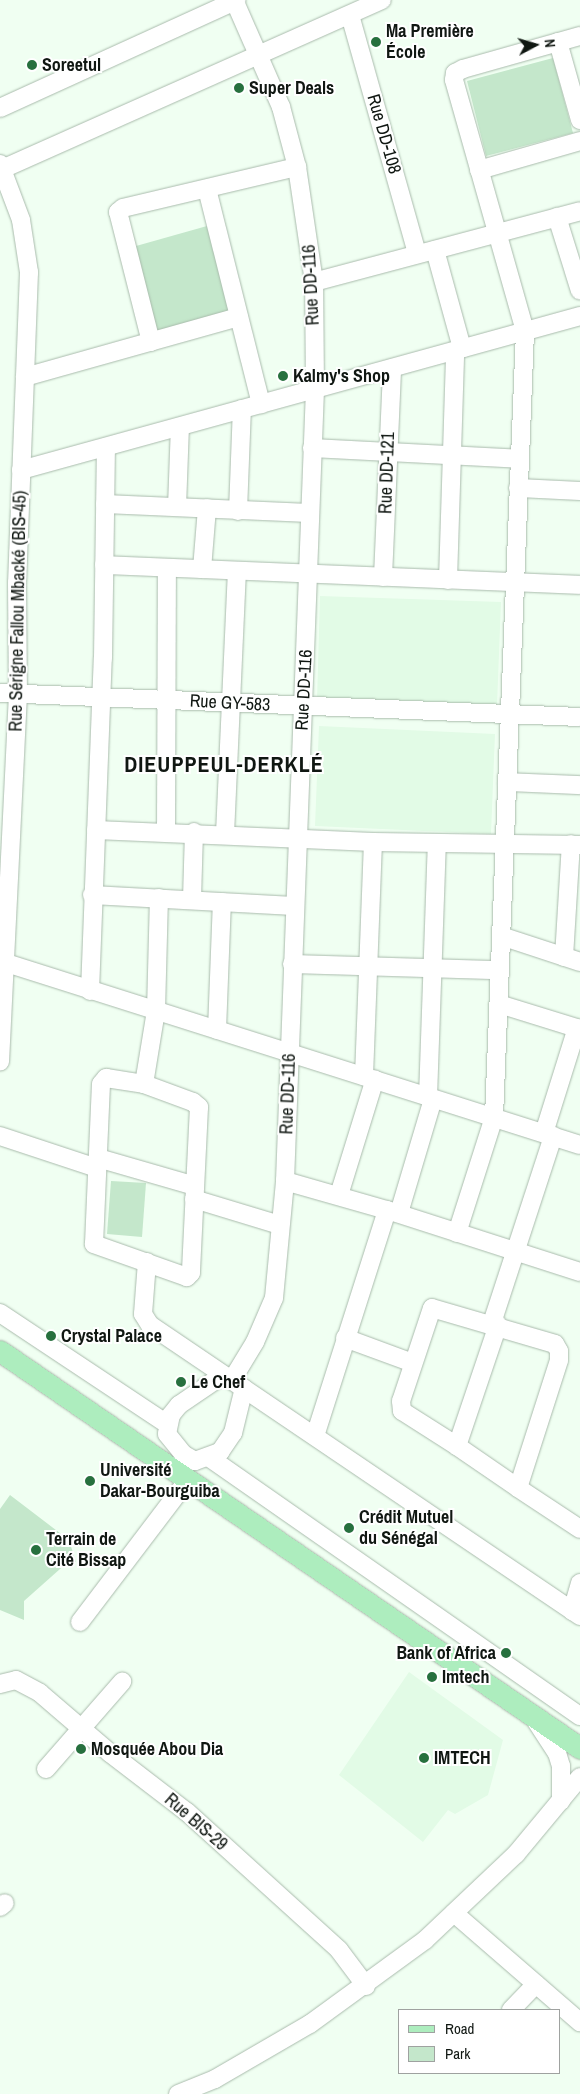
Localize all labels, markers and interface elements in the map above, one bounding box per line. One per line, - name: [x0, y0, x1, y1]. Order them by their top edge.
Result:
- north arrow: [510, 20, 560, 70]
- place label: Ma Première École: [386, 21, 474, 64]
- marker: Ma Première École: [370, 36, 382, 48]
- text: N: [541, 38, 559, 48]
- place label: Soreetul: [42, 54, 101, 76]
- marker: Soreetul: [26, 59, 38, 71]
- place label: Super Deals: [249, 77, 334, 99]
- marker: Super Deals: [233, 82, 245, 94]
- street label: Rue DD-108: [362, 92, 406, 176]
- street label: Rue DD-116: [298, 244, 324, 326]
- place label: Kalmy's Shop: [293, 365, 390, 387]
- marker: Kalmy's Shop: [277, 370, 289, 382]
- street label: Rue DD-121: [375, 432, 399, 514]
- street label: Rue Sérigne Fallou Mbacké (BIS-45): [5, 490, 31, 732]
- street label: Rue DD-116: [291, 649, 317, 731]
- street label: Rue GY-583: [189, 690, 271, 716]
- district label: DIEUPPEUL-DERKLÉ: [122, 752, 326, 778]
- street label: Rue DD-116: [276, 1053, 300, 1135]
- place label: Crystal Palace: [61, 1325, 162, 1347]
- marker: Crystal Palace: [45, 1330, 57, 1342]
- place label: Le Chef: [191, 1371, 245, 1393]
- marker: Le Chef: [175, 1376, 187, 1388]
- place label: Université Dakar-Bourguiba: [100, 1460, 220, 1502]
- marker: Université Dakar-Bourguiba: [84, 1475, 96, 1487]
- place label: Crédit Mutuel du Sénégal: [359, 1507, 453, 1550]
- marker: Crédit Mutuel du Sénégal: [343, 1522, 355, 1534]
- place label: Terrain de Cité Bissap: [46, 1529, 126, 1572]
- marker: Terrain de Cité Bissap: [30, 1544, 42, 1556]
- place label: Bank of Africa: [396, 1642, 496, 1664]
- marker: Bank of Africa: [500, 1647, 512, 1659]
- place label: Imtech: [442, 1666, 490, 1688]
- marker: Imtech: [426, 1671, 438, 1683]
- place label: Mosquée Abou Dia: [91, 1738, 224, 1760]
- marker: Mosquée Abou Dia: [75, 1743, 87, 1755]
- place label: IMTECH: [434, 1747, 491, 1769]
- marker: IMTECH: [418, 1752, 430, 1764]
- street label: Rue BIS-29: [160, 1789, 232, 1855]
- legend: [398, 2009, 560, 2074]
- text: Road: [445, 2018, 474, 2039]
- text: Park: [445, 2043, 470, 2064]

